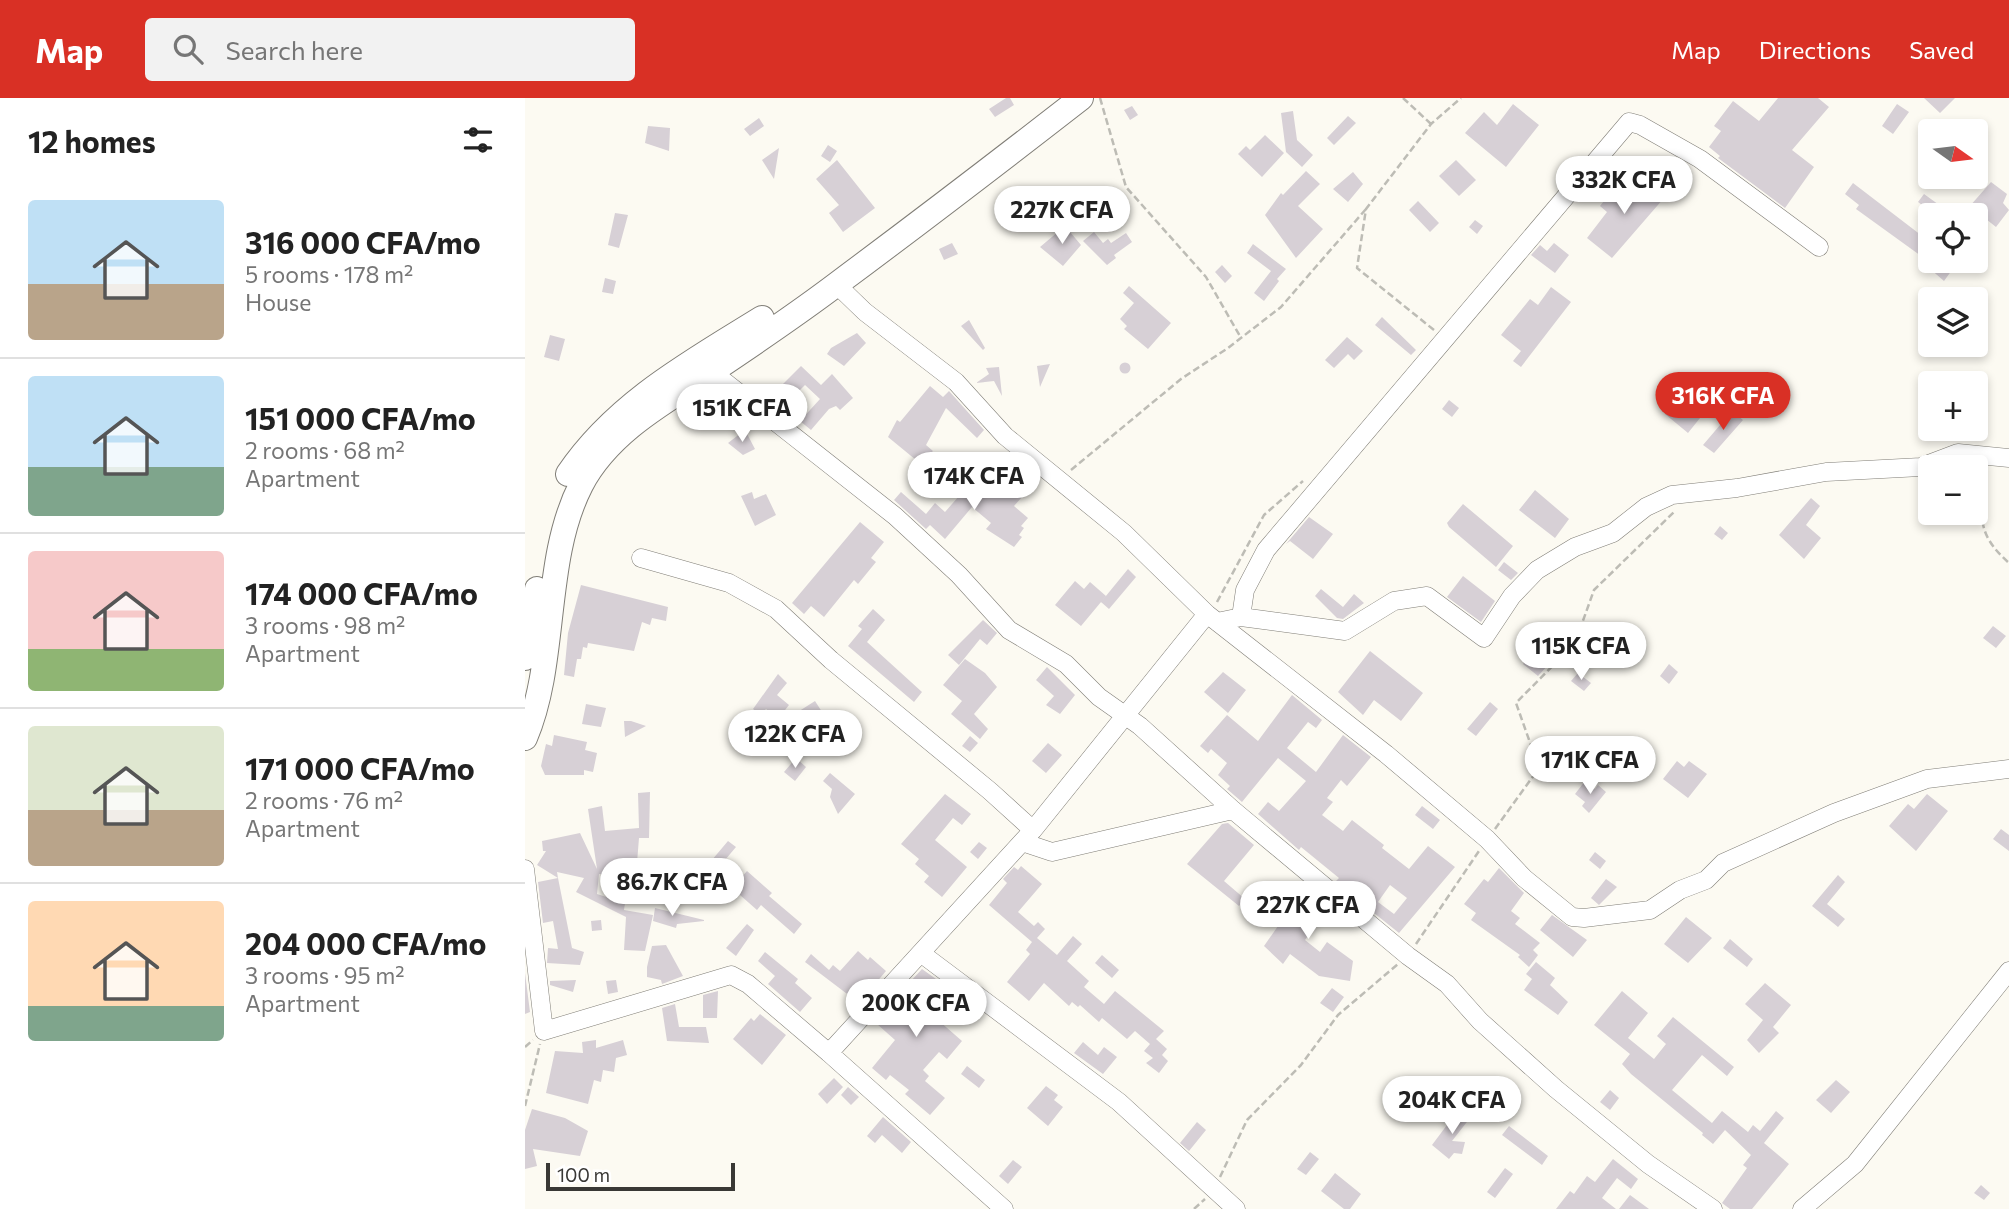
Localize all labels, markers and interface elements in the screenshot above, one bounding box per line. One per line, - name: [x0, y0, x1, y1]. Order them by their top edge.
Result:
- search box: [145, 18, 635, 81]
- text: Map: [35, 29, 103, 70]
- icon: search: [169, 30, 207, 68]
- text: Search here: [225, 34, 363, 65]
- text: Map: [1671, 35, 1721, 64]
- text: Directions: [1759, 35, 1871, 64]
- text: Saved: [1909, 35, 1974, 64]
- north arrow: [1918, 119, 1988, 189]
- map controls: [1918, 119, 1988, 525]
- icon: filters: [459, 121, 497, 159]
- text: 12 homes: [28, 122, 156, 159]
- pin: 332K CFA: [1552, 156, 1696, 216]
- text: 332K CFA: [1572, 165, 1676, 193]
- pin: 227K CFA: [990, 186, 1134, 246]
- text: 227K CFA: [1010, 195, 1114, 223]
- button: locate: [1918, 203, 1988, 273]
- text: 316 000 CFA/mo: [245, 223, 481, 260]
- icon: home: [84, 228, 168, 312]
- text: 5 rooms · 178 m²: [245, 260, 413, 288]
- button: layers: [1918, 287, 1988, 357]
- text: House: [245, 288, 311, 316]
- button: +: [1918, 371, 1988, 441]
- pin: 316K CFA: [1651, 372, 1795, 432]
- text: 316K CFA: [1671, 381, 1775, 409]
- pin: 151K CFA: [670, 384, 814, 444]
- text: 151K CFA: [692, 393, 792, 421]
- text: 151 000 CFA/mo: [245, 399, 476, 436]
- icon: home: [84, 404, 168, 488]
- text: 2 rooms · 68 m²: [245, 436, 405, 464]
- pin: 174K CFA: [902, 452, 1046, 512]
- button: −: [1918, 455, 1988, 525]
- text: 174K CFA: [924, 461, 1024, 489]
- text: Apartment: [245, 464, 360, 492]
- text: 174 000 CFA/mo: [245, 574, 478, 611]
- icon: home: [84, 579, 168, 663]
- text: 3 rooms · 98 m²: [245, 611, 405, 639]
- pin: 115K CFA: [1509, 622, 1653, 682]
- text: 115K CFA: [1531, 631, 1631, 659]
- text: Apartment: [245, 639, 360, 667]
- pin: 122K CFA: [723, 710, 867, 770]
- text: 122K CFA: [744, 719, 846, 747]
- pin: 171K CFA: [1518, 736, 1662, 796]
- text: 171K CFA: [1541, 745, 1639, 773]
- text: 171 000 CFA/mo: [245, 749, 475, 786]
- icon: home: [84, 754, 168, 838]
- text: 2 rooms · 76 m²: [245, 786, 403, 814]
- text: Apartment: [245, 814, 360, 842]
- pin: 86.7K CFA: [592, 858, 752, 918]
- text: 86.7K CFA: [616, 867, 728, 895]
- pin: 227K CFA: [1236, 882, 1380, 941]
- text: 227K CFA: [1256, 890, 1360, 918]
- text: 204 000 CFA/mo: [245, 924, 486, 961]
- icon: home: [84, 929, 168, 1013]
- text: 3 rooms · 95 m²: [245, 961, 404, 989]
- pin: 200K CFA: [844, 979, 988, 1039]
- text: 200K CFA: [862, 988, 970, 1016]
- text: Apartment: [245, 989, 360, 1017]
- pin: 204K CFA: [1380, 1076, 1524, 1136]
- text: 204K CFA: [1398, 1085, 1506, 1113]
- scale bar: [546, 1160, 735, 1192]
- text: 100 m: [557, 1163, 610, 1186]

